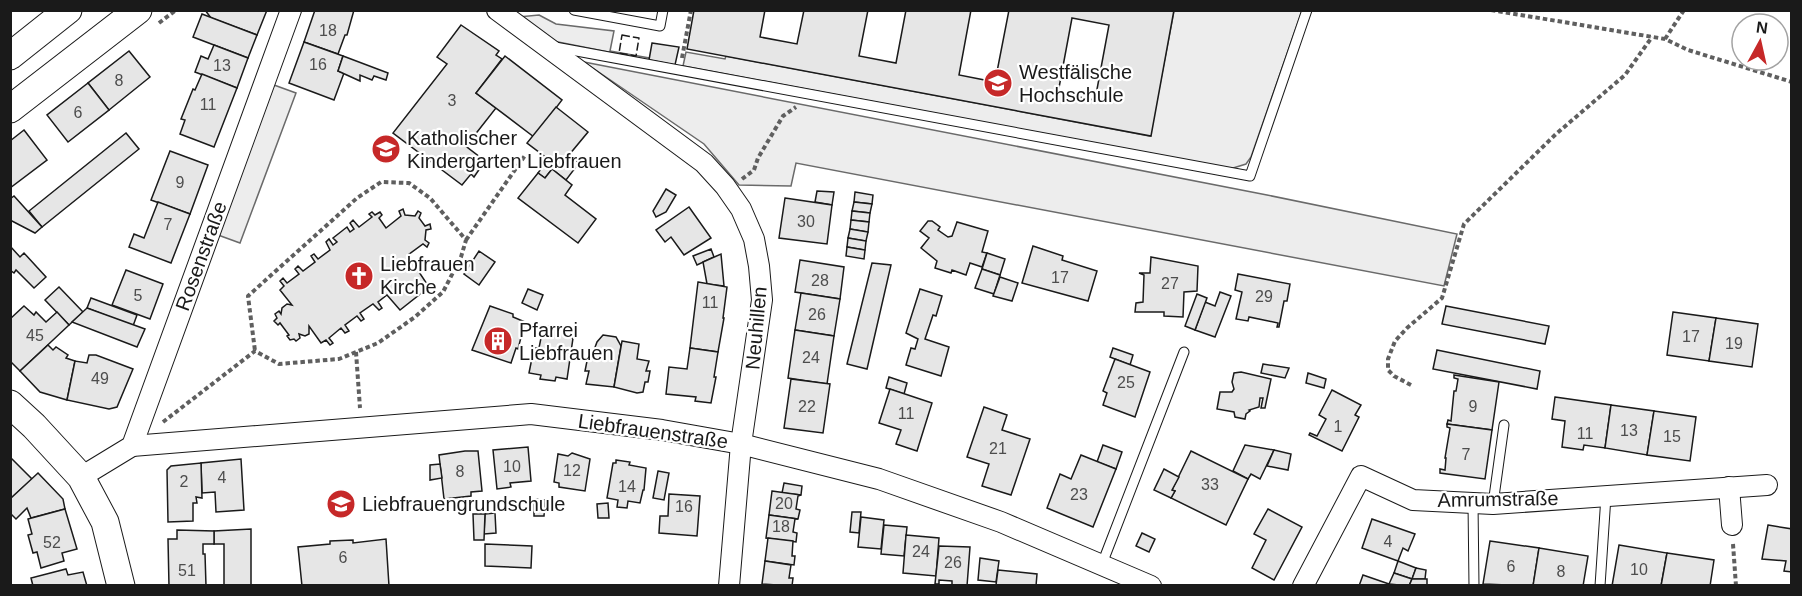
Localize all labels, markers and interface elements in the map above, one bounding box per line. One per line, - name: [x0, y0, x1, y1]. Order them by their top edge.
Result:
- north arrow: [1730, 12, 1790, 72]
- text: N: [1755, 18, 1769, 37]
- house number: 18: [319, 22, 337, 39]
- house number: 16: [309, 56, 327, 73]
- house number: 13: [213, 57, 231, 74]
- place label: Westfälische Hochschule: [1019, 61, 1132, 106]
- school or university icon: Westfälische Hochschule: [982, 67, 1014, 99]
- house number: 8: [115, 72, 124, 89]
- house number: 3: [448, 92, 457, 109]
- house number: 11: [200, 96, 216, 113]
- house number: 6: [74, 104, 83, 121]
- place label: Katholischer Kindergarten Liebfrauen: [407, 127, 622, 172]
- school or university icon: Katholischer Kindergarten Liebfrauen: [370, 133, 402, 165]
- house number: 9: [176, 174, 185, 191]
- street label: Rosenstraße: [171, 198, 231, 314]
- house number: 30: [797, 213, 815, 230]
- house number: 7: [164, 216, 173, 233]
- place label: Liebfrauen Kirche: [380, 253, 475, 298]
- church icon: Liebfrauen Kirche: [343, 260, 375, 292]
- house number: 17: [1051, 269, 1069, 286]
- house number: 28: [811, 272, 829, 289]
- house number: 27: [1161, 275, 1179, 292]
- street label: Neuhillen: [741, 286, 771, 370]
- house number: 5: [134, 287, 143, 304]
- house number: 29: [1255, 288, 1273, 305]
- house number: 11: [702, 294, 718, 311]
- house number: 26: [808, 306, 826, 323]
- place label: Pfarrei Liebfrauen: [519, 319, 614, 364]
- building icon: Pfarrei Liebfrauen: [482, 325, 514, 357]
- house number: 45: [26, 327, 44, 344]
- house number: 17: [1682, 328, 1700, 345]
- house number: 19: [1725, 335, 1743, 352]
- house number: 24: [802, 349, 820, 366]
- house number: 49: [91, 370, 109, 387]
- house number: 25: [1117, 374, 1135, 391]
- house number: 22: [798, 398, 816, 415]
- house number: 9: [1469, 398, 1478, 415]
- house number: 11: [898, 405, 914, 422]
- street label: Liebfrauenstraße: [577, 410, 729, 452]
- house number: 1: [1334, 418, 1343, 435]
- house number: 13: [1620, 422, 1638, 439]
- house number: 11: [1577, 425, 1593, 442]
- house number: 15: [1663, 428, 1681, 445]
- house number: 21: [989, 440, 1007, 457]
- house number: 7: [1462, 446, 1471, 463]
- house number: 10: [503, 458, 521, 475]
- house number: 12: [563, 462, 581, 479]
- house number: 8: [456, 463, 465, 480]
- house number: 4: [218, 469, 227, 486]
- house number: 2: [180, 473, 189, 490]
- house number: 33: [1201, 476, 1219, 493]
- house number: 14: [618, 478, 636, 495]
- house number: 23: [1070, 486, 1088, 503]
- street label: Amrumstraße: [1437, 487, 1559, 511]
- school or university icon: Liebfrauengrundschule: [325, 488, 357, 520]
- place label: Liebfrauengrundschule: [362, 493, 566, 515]
- house number: 20: [775, 495, 793, 512]
- house number: 16: [675, 498, 693, 515]
- house number: 18: [772, 518, 790, 535]
- house number: 4: [1384, 533, 1393, 550]
- house number: 52: [43, 534, 61, 551]
- house number: 24: [912, 543, 930, 560]
- house number: 6: [339, 549, 348, 566]
- house number: 26: [944, 554, 962, 571]
- house number: 6: [1507, 558, 1516, 575]
- house number: 10: [1630, 561, 1648, 578]
- house number: 51: [178, 562, 196, 579]
- house number: 8: [1557, 563, 1566, 580]

